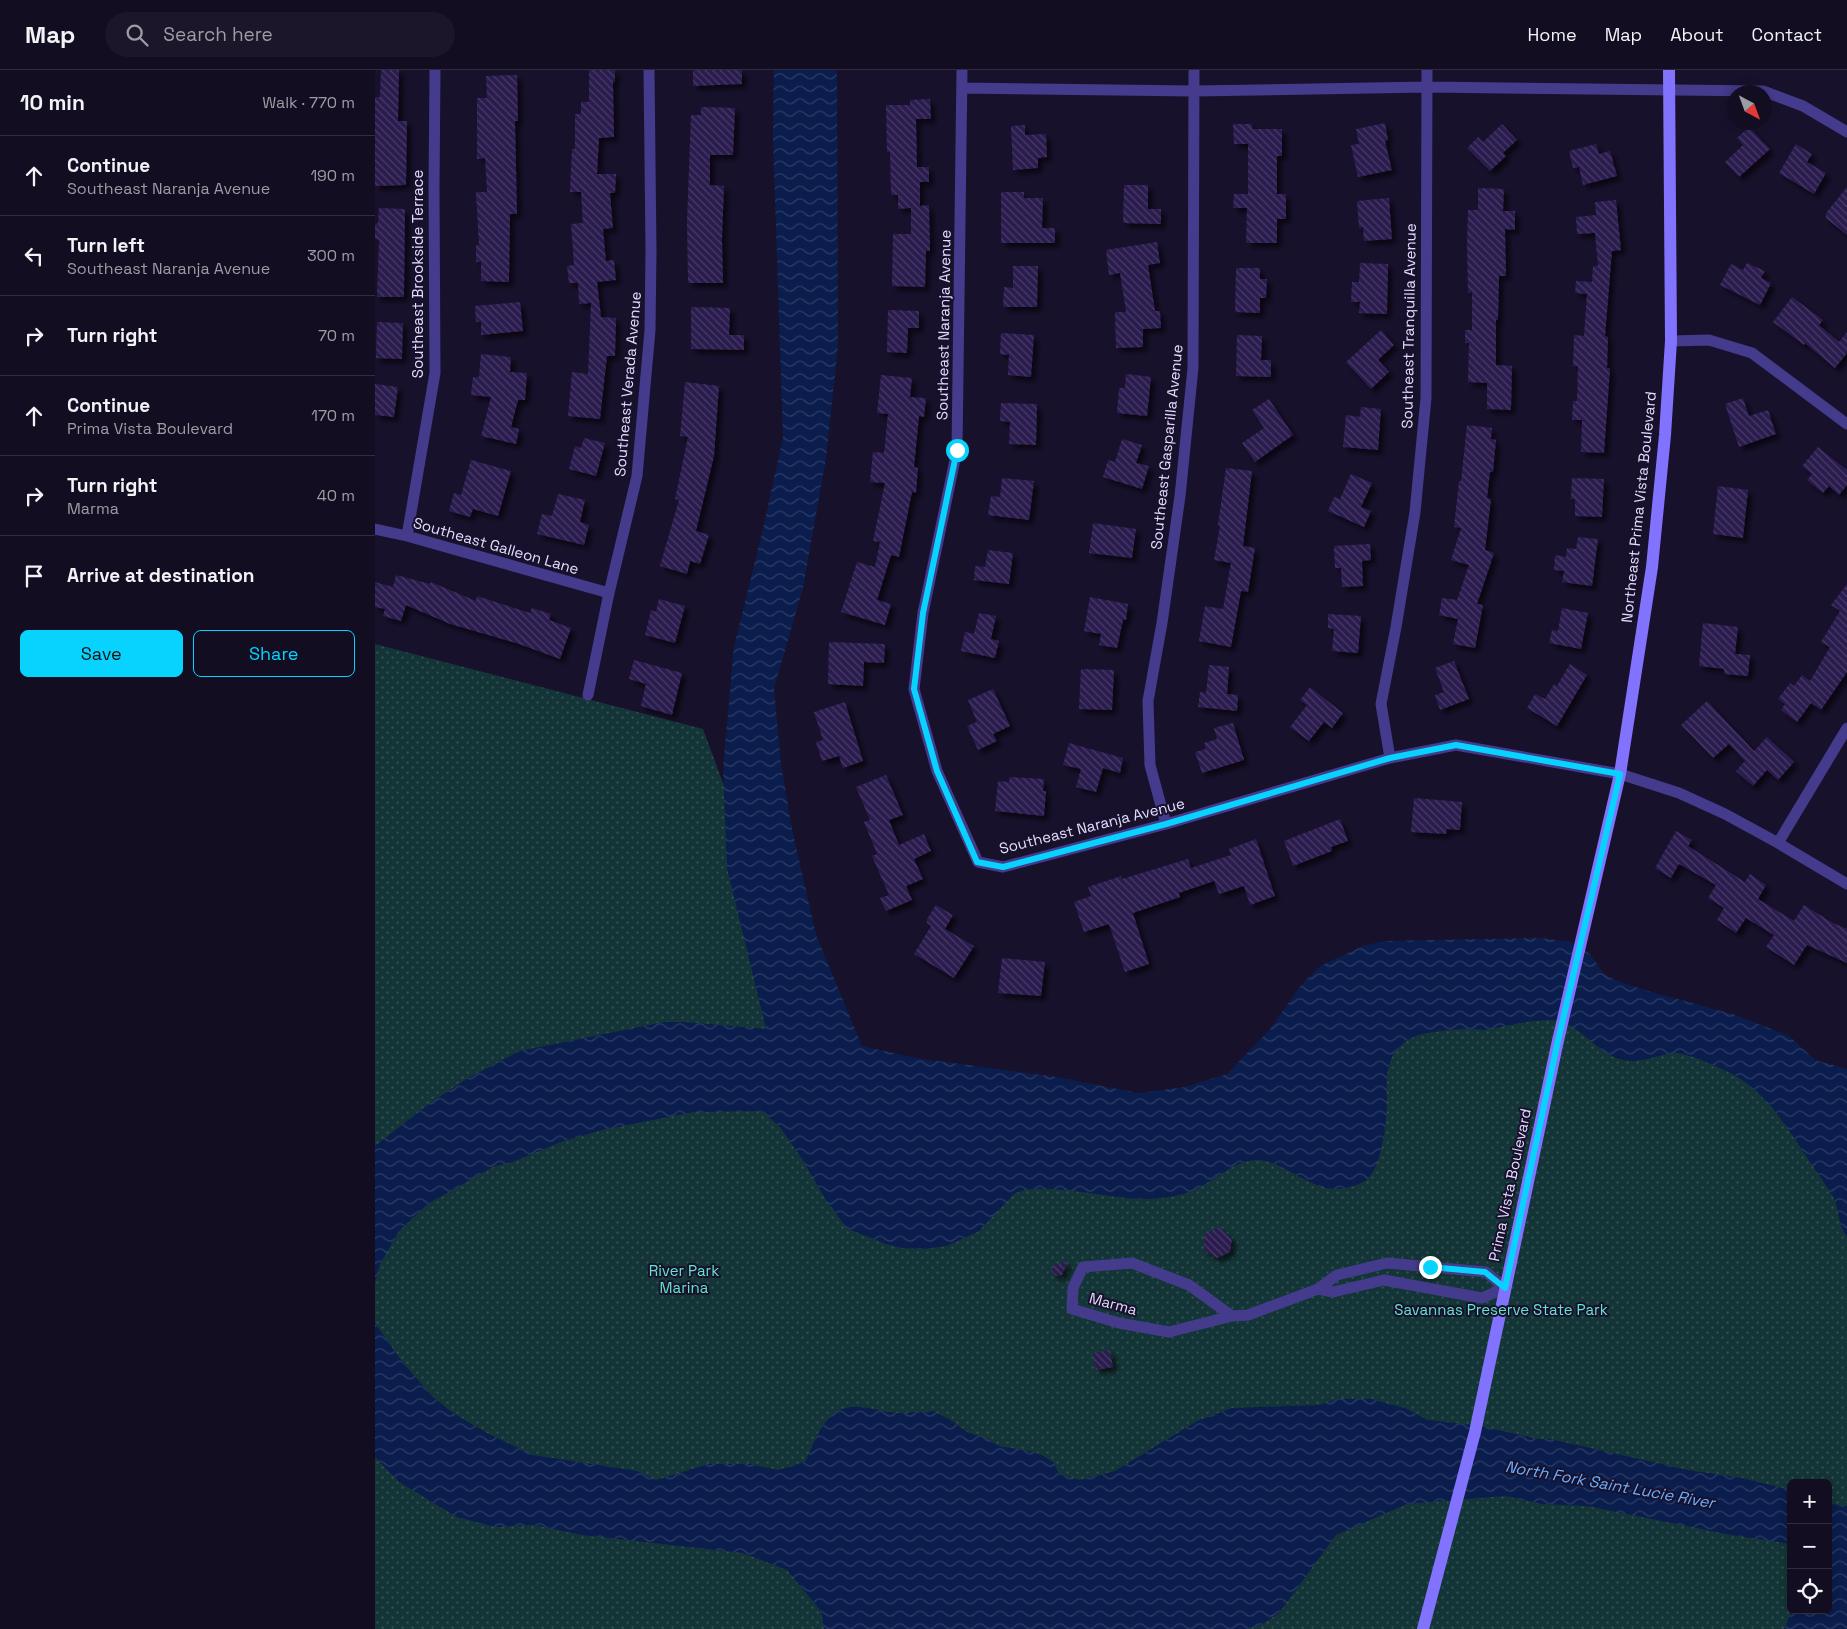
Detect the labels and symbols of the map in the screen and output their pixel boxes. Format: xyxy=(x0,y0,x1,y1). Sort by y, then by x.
north arrow xyxy=(1727,85,1772,130)
street label: Southeast Brookside Terrace xyxy=(408,170,427,378)
street label: Southeast Tranquilla Avenue xyxy=(1397,223,1420,429)
street label: Southeast Naranja Avenue xyxy=(932,230,955,420)
street label: Southeast Verada Avenue xyxy=(610,290,645,477)
street label: Southeast Gasparilla Avenue xyxy=(1146,343,1187,551)
street label: Northeast Prima Vista Boulevard xyxy=(1617,390,1660,624)
route start xyxy=(946,439,969,462)
street label: Southeast Galleon Lane xyxy=(411,513,581,578)
street label: Southeast Naranja Avenue xyxy=(997,793,1187,858)
street label: Prima Vista Boulevard xyxy=(1484,1107,1535,1263)
route end xyxy=(1419,1256,1442,1279)
park label: River Park Marina xyxy=(649,1261,719,1297)
street label: Marma xyxy=(1087,1288,1140,1319)
park label: Savannas Preserve State Park xyxy=(1394,1300,1608,1319)
water label: North Fork Saint Lucie River xyxy=(1504,1456,1718,1514)

